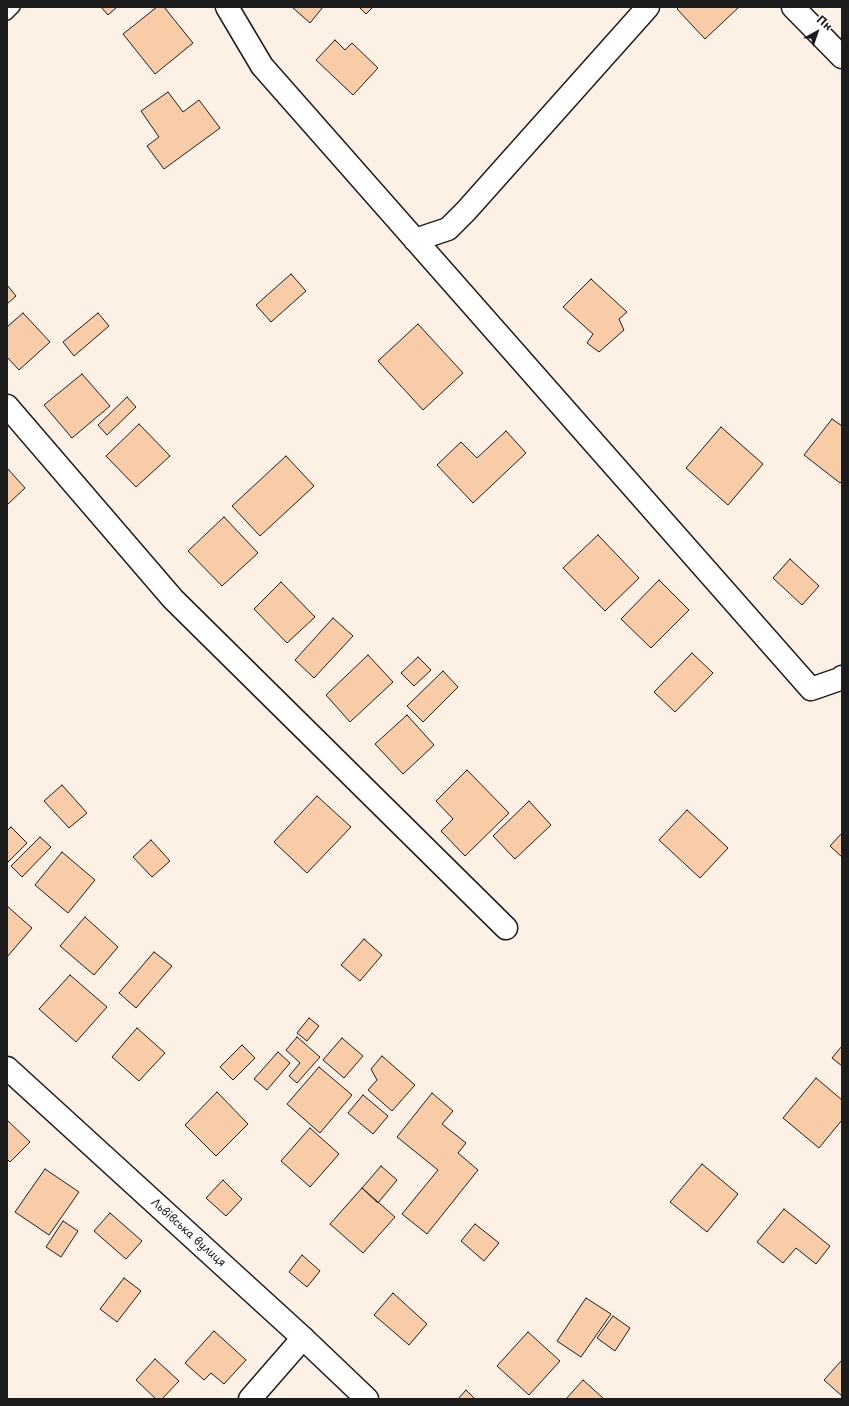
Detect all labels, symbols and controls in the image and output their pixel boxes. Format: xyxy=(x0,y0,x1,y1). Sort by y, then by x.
text: Пн xyxy=(813,11,837,34)
north arrow xyxy=(797,12,837,52)
street label: Львівська вулиця xyxy=(148,1196,228,1270)

